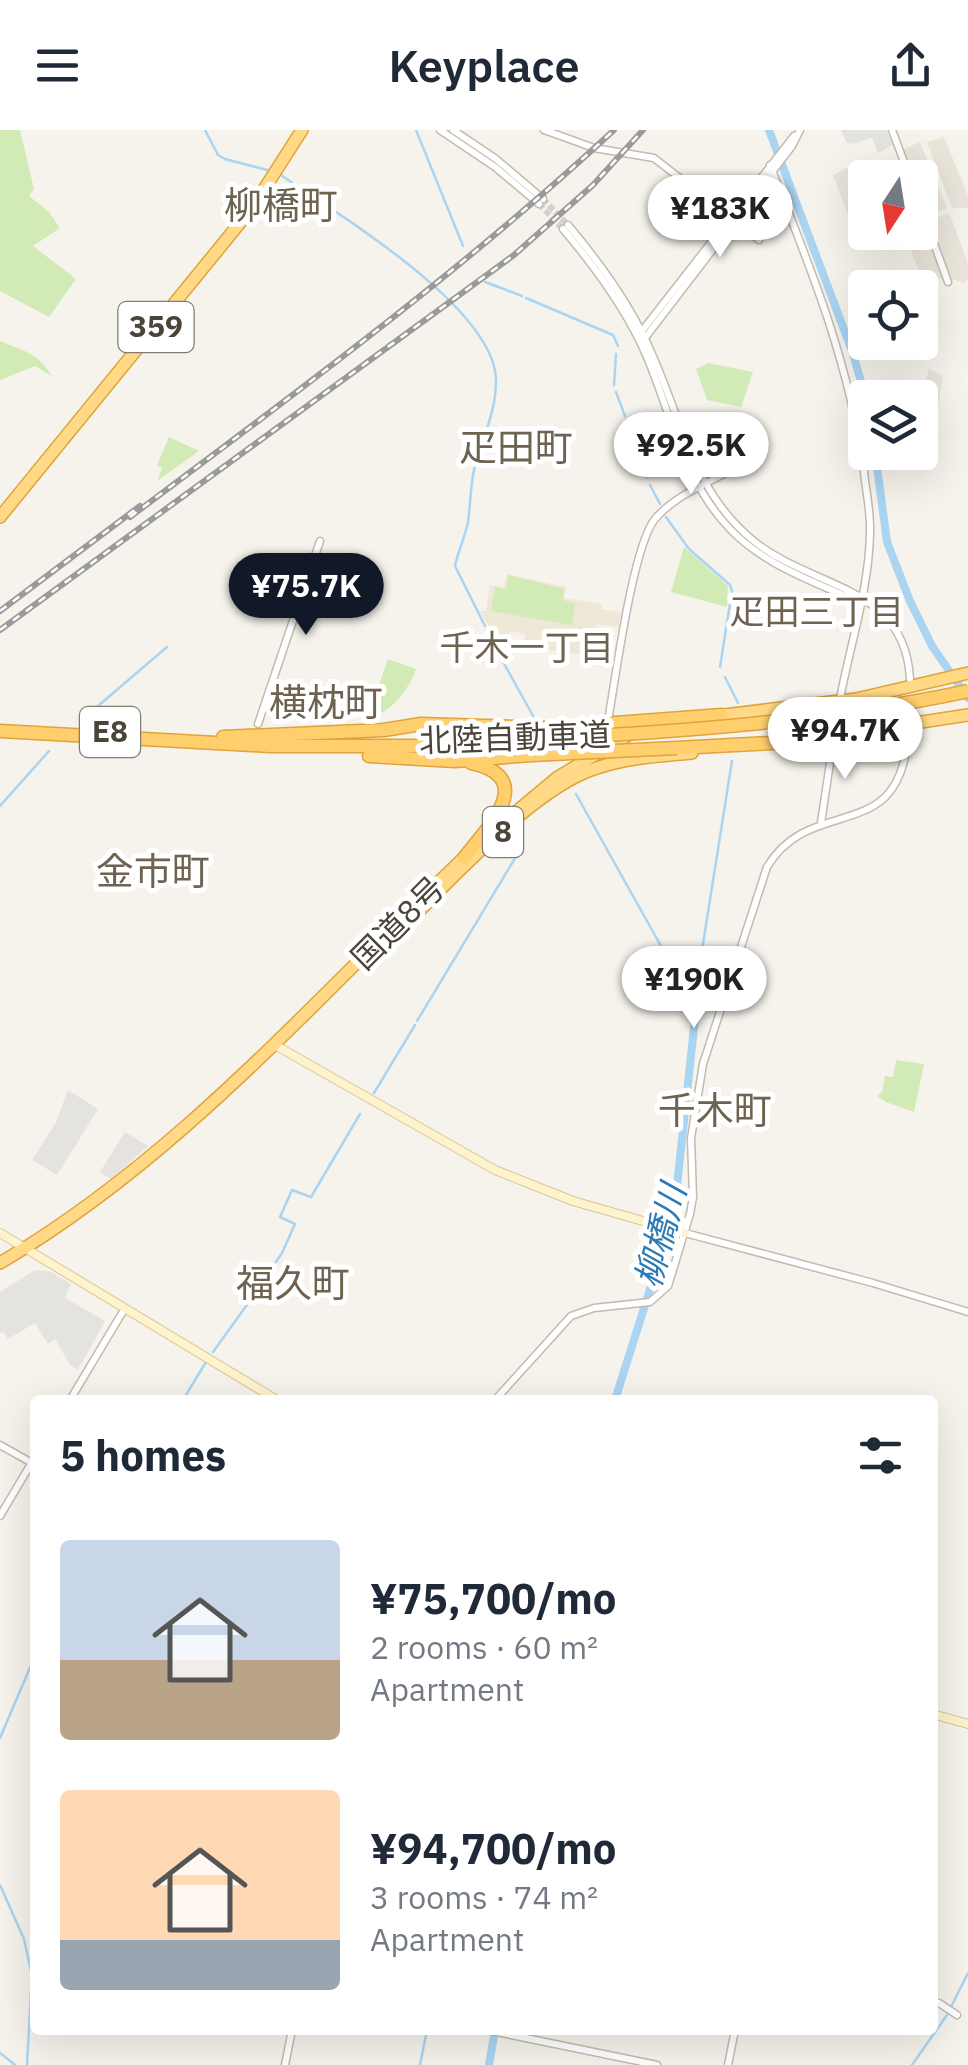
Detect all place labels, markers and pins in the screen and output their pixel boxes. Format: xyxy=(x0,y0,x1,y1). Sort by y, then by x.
pin: ¥183K xyxy=(650,175,790,260)
pin: ¥92.5K xyxy=(610,412,772,497)
pin: ¥75.7K xyxy=(225,553,387,638)
pin: ¥94.7K xyxy=(764,697,926,782)
pin: ¥190K xyxy=(624,946,764,1031)

